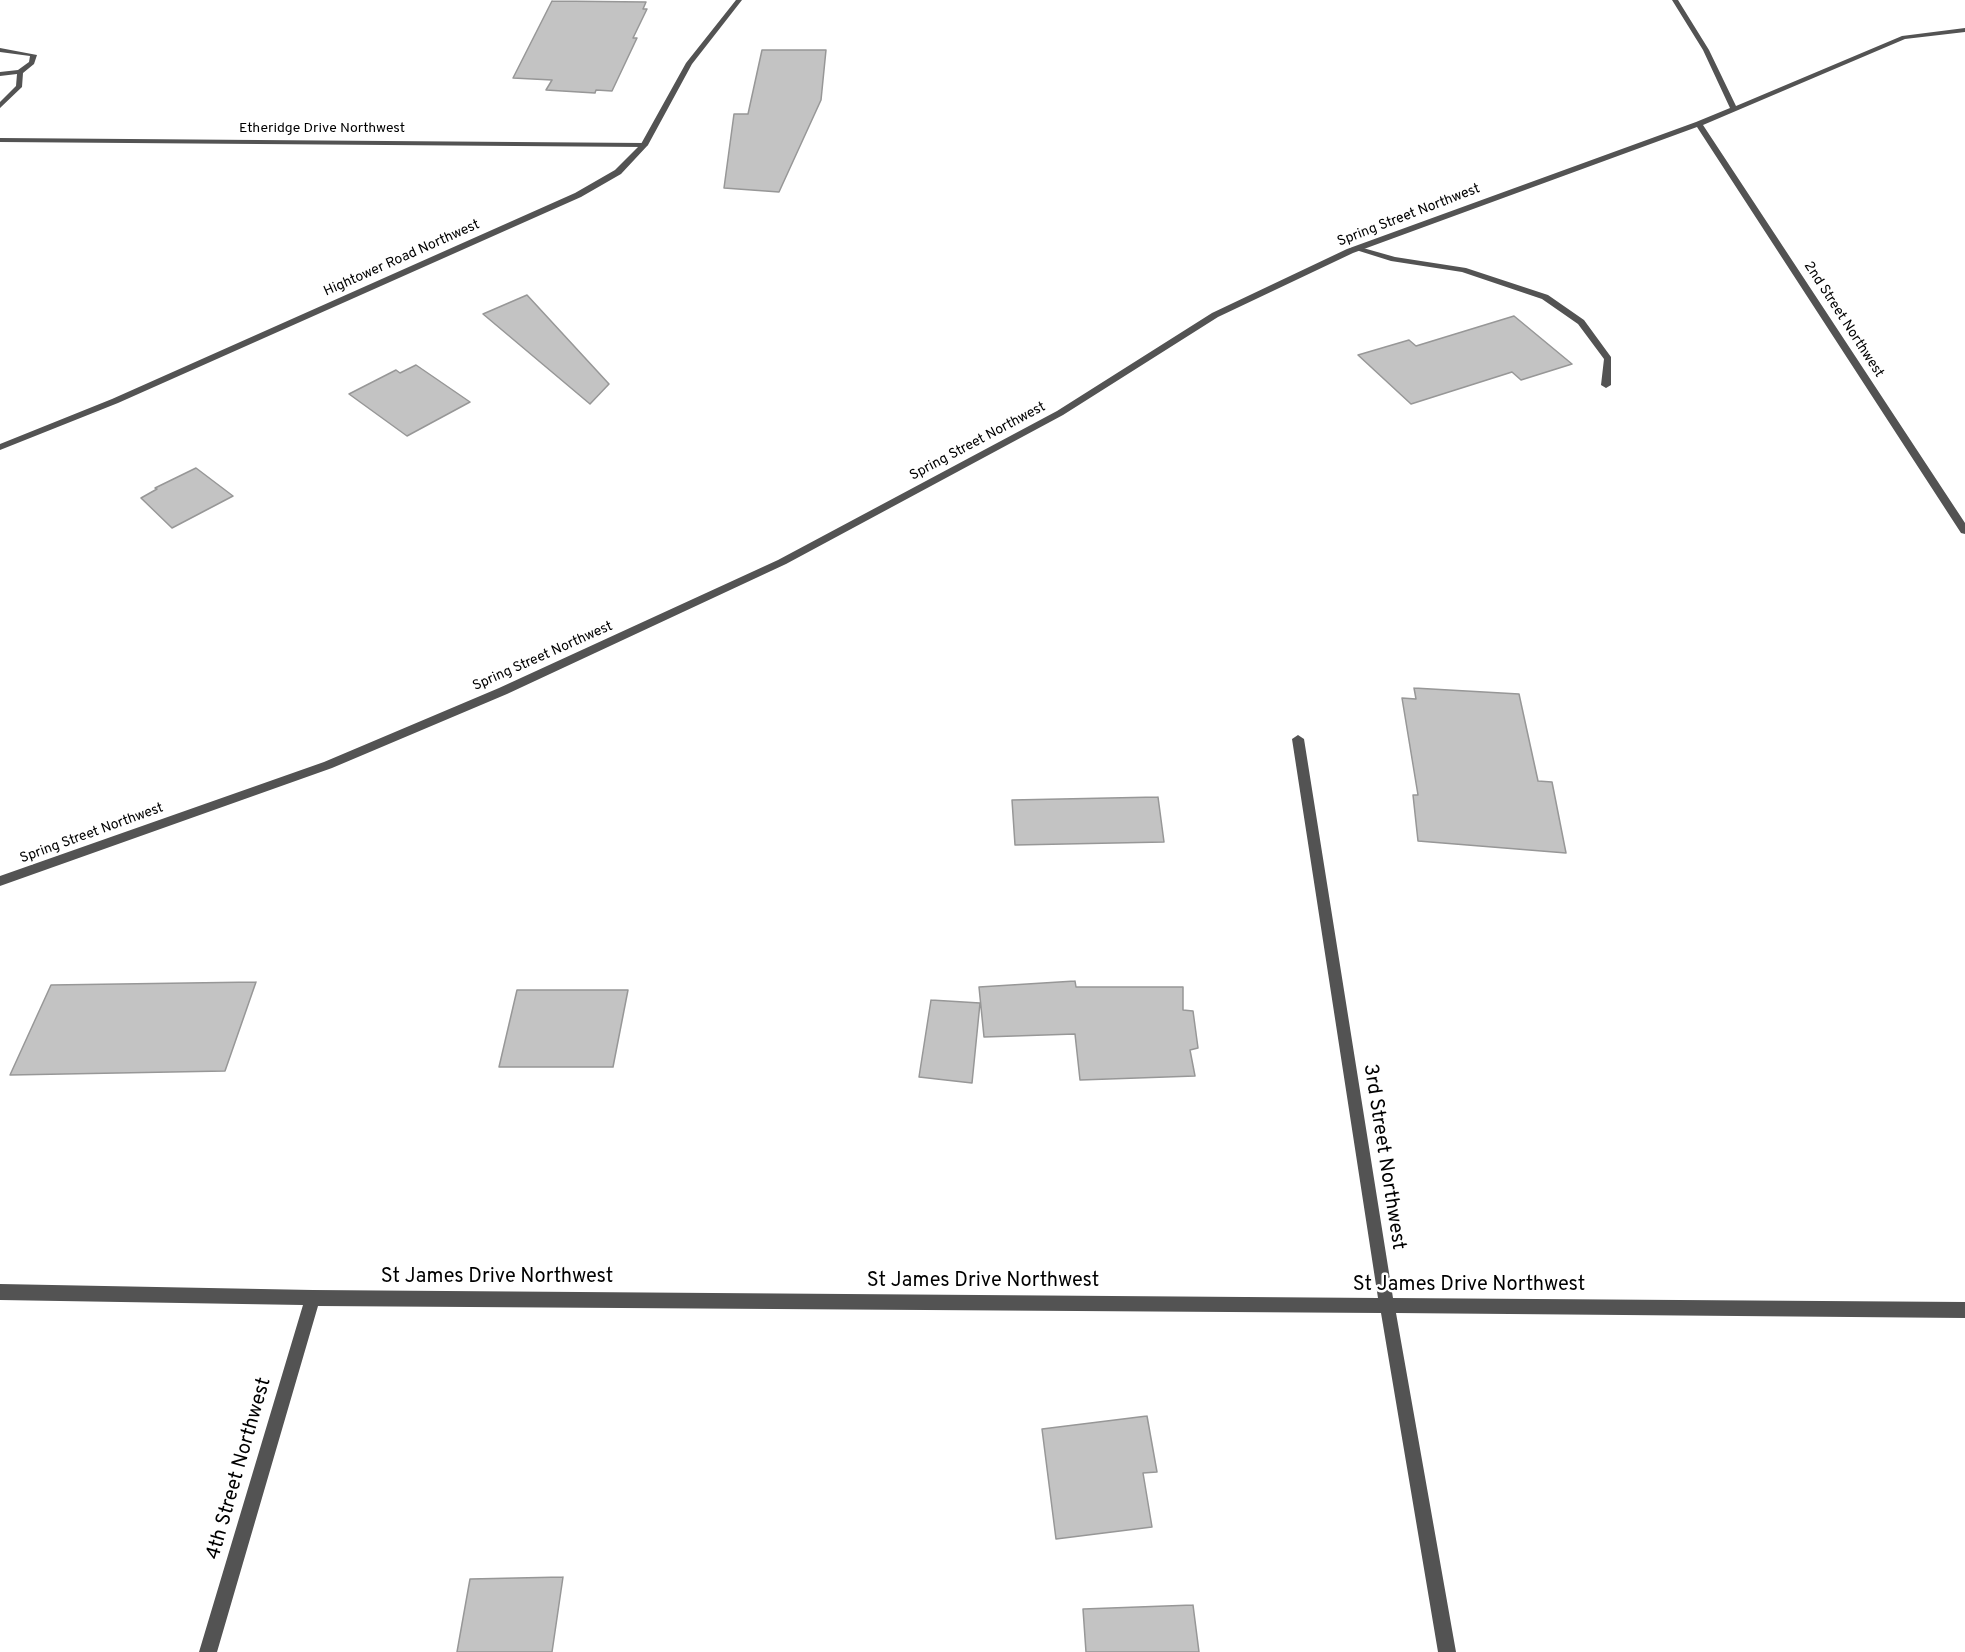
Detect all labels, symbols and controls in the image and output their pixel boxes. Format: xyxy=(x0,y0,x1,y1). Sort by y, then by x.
street label: Etheridge Drive Northwest xyxy=(239,121,405,137)
street label: Spring Street Northwest xyxy=(1335,181,1483,251)
street label: Hightower Road Northwest xyxy=(321,217,483,301)
street label: 2nd Street Northwest xyxy=(1799,259,1887,381)
street label: Spring Street Northwest xyxy=(907,399,1049,485)
street label: Spring Street Northwest xyxy=(470,619,616,695)
street label: Spring Street Northwest xyxy=(18,800,166,868)
street label: 3rd Street Northwest xyxy=(1356,1062,1410,1252)
street label: St James Drive Northwest xyxy=(381,1266,613,1290)
street label: St James Drive Northwest xyxy=(867,1270,1099,1294)
street label: St James Drive Northwest xyxy=(1353,1274,1585,1298)
street label: 4th Street Northwest xyxy=(203,1375,277,1563)

